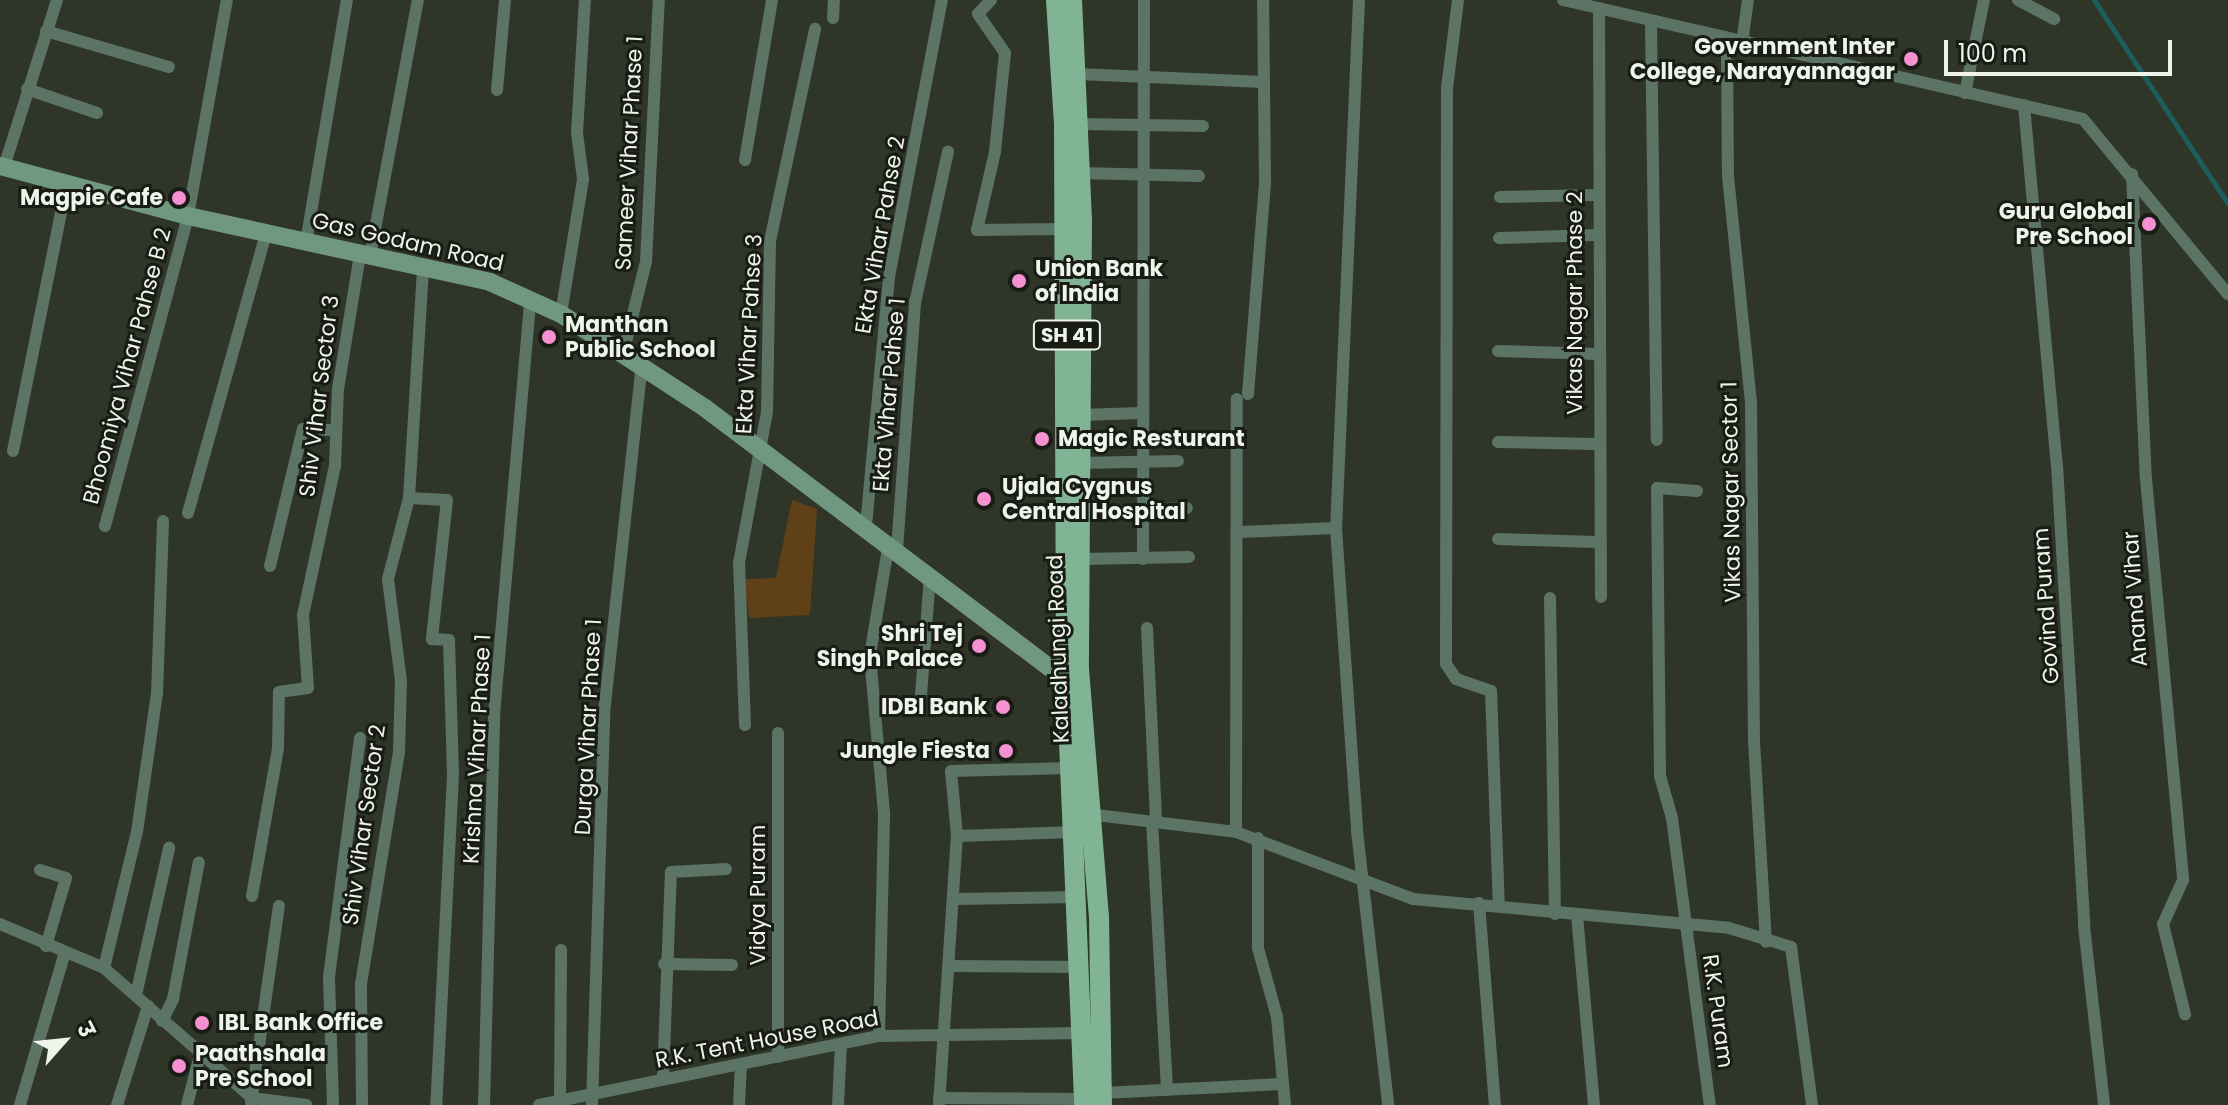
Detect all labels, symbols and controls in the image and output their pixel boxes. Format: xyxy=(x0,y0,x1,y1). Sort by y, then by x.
scale bar xyxy=(1948,24,2176,74)
place label: Government Inter College, Narayannagar xyxy=(1630,33,1895,84)
street label: Sameer Vihar Phase 1 xyxy=(610,35,648,271)
text: 100 m xyxy=(1958,37,2027,70)
marker: Government Inter College, Narayannagar xyxy=(1902,50,1920,68)
street label: Ekta Vihar Pahse 2 xyxy=(850,134,910,336)
place label: Magpie Cafe xyxy=(20,185,163,211)
marker: Magpie Cafe xyxy=(170,189,188,207)
street label: Vikas Nagar Phase 2 xyxy=(1562,191,1588,415)
place label: Guru Global Pre School xyxy=(1999,198,2133,250)
street label: Gas Godam Road xyxy=(310,207,506,277)
marker: Guru Global Pre School xyxy=(2140,215,2158,233)
street label: Bhoomiya Vihar Pahse B 2 xyxy=(77,225,177,507)
street label: Ekta Vihar Pahse 3 xyxy=(731,233,767,435)
place label: Union Bank of India xyxy=(1035,255,1163,306)
marker: Union Bank of India xyxy=(1010,272,1028,290)
street label: Shiv Vihar Sector 3 xyxy=(294,294,344,498)
street label: Ekta Vihar Pahse 1 xyxy=(867,297,911,493)
place label: Manthan Public School xyxy=(565,311,716,362)
road number: SH 41 xyxy=(1031,319,1103,351)
marker: Manthan Public School xyxy=(540,328,558,346)
street label: Vikas Nagar Sector 1 xyxy=(1716,381,1746,603)
place label: Magic Resturant xyxy=(1058,426,1245,452)
marker: Magic Resturant xyxy=(1033,430,1051,448)
place label: Ujala Cygnus Central Hospital xyxy=(1002,473,1186,524)
marker: Ujala Cygnus Central Hospital xyxy=(973,488,995,510)
street label: Govind Puram xyxy=(2027,527,2065,685)
street label: Anand Vihar xyxy=(2117,530,2153,668)
street label: Kaladhungi Road xyxy=(1042,554,1074,744)
street label: Durga Vihar Phase 1 xyxy=(569,618,607,836)
place label: Shri Tej Singh Palace xyxy=(817,620,963,672)
street label: Krishna Vihar Phase 1 xyxy=(458,633,496,865)
marker: Shri Tej Singh Palace xyxy=(970,637,988,655)
place label: IDBI Bank xyxy=(881,694,987,720)
marker: IDBI Bank xyxy=(994,698,1012,716)
street label: Shiv Vihar Sector 2 xyxy=(337,723,391,927)
place label: Jungle Fiesta xyxy=(840,738,990,764)
marker: Jungle Fiesta xyxy=(997,742,1015,760)
street label: Vidya Puram xyxy=(745,825,771,965)
street label: R.K. Puram xyxy=(1697,953,1739,1069)
north arrow xyxy=(24,1001,104,1081)
street label: R.K. Tent House Road xyxy=(653,1004,881,1074)
place label: IBL Bank Office xyxy=(218,1010,383,1036)
marker: IBL Bank Office xyxy=(193,1014,211,1032)
text: उ xyxy=(69,1017,102,1042)
place label: Paathshala Pre School xyxy=(195,1040,326,1092)
marker: Paathshala Pre School xyxy=(170,1057,188,1075)

